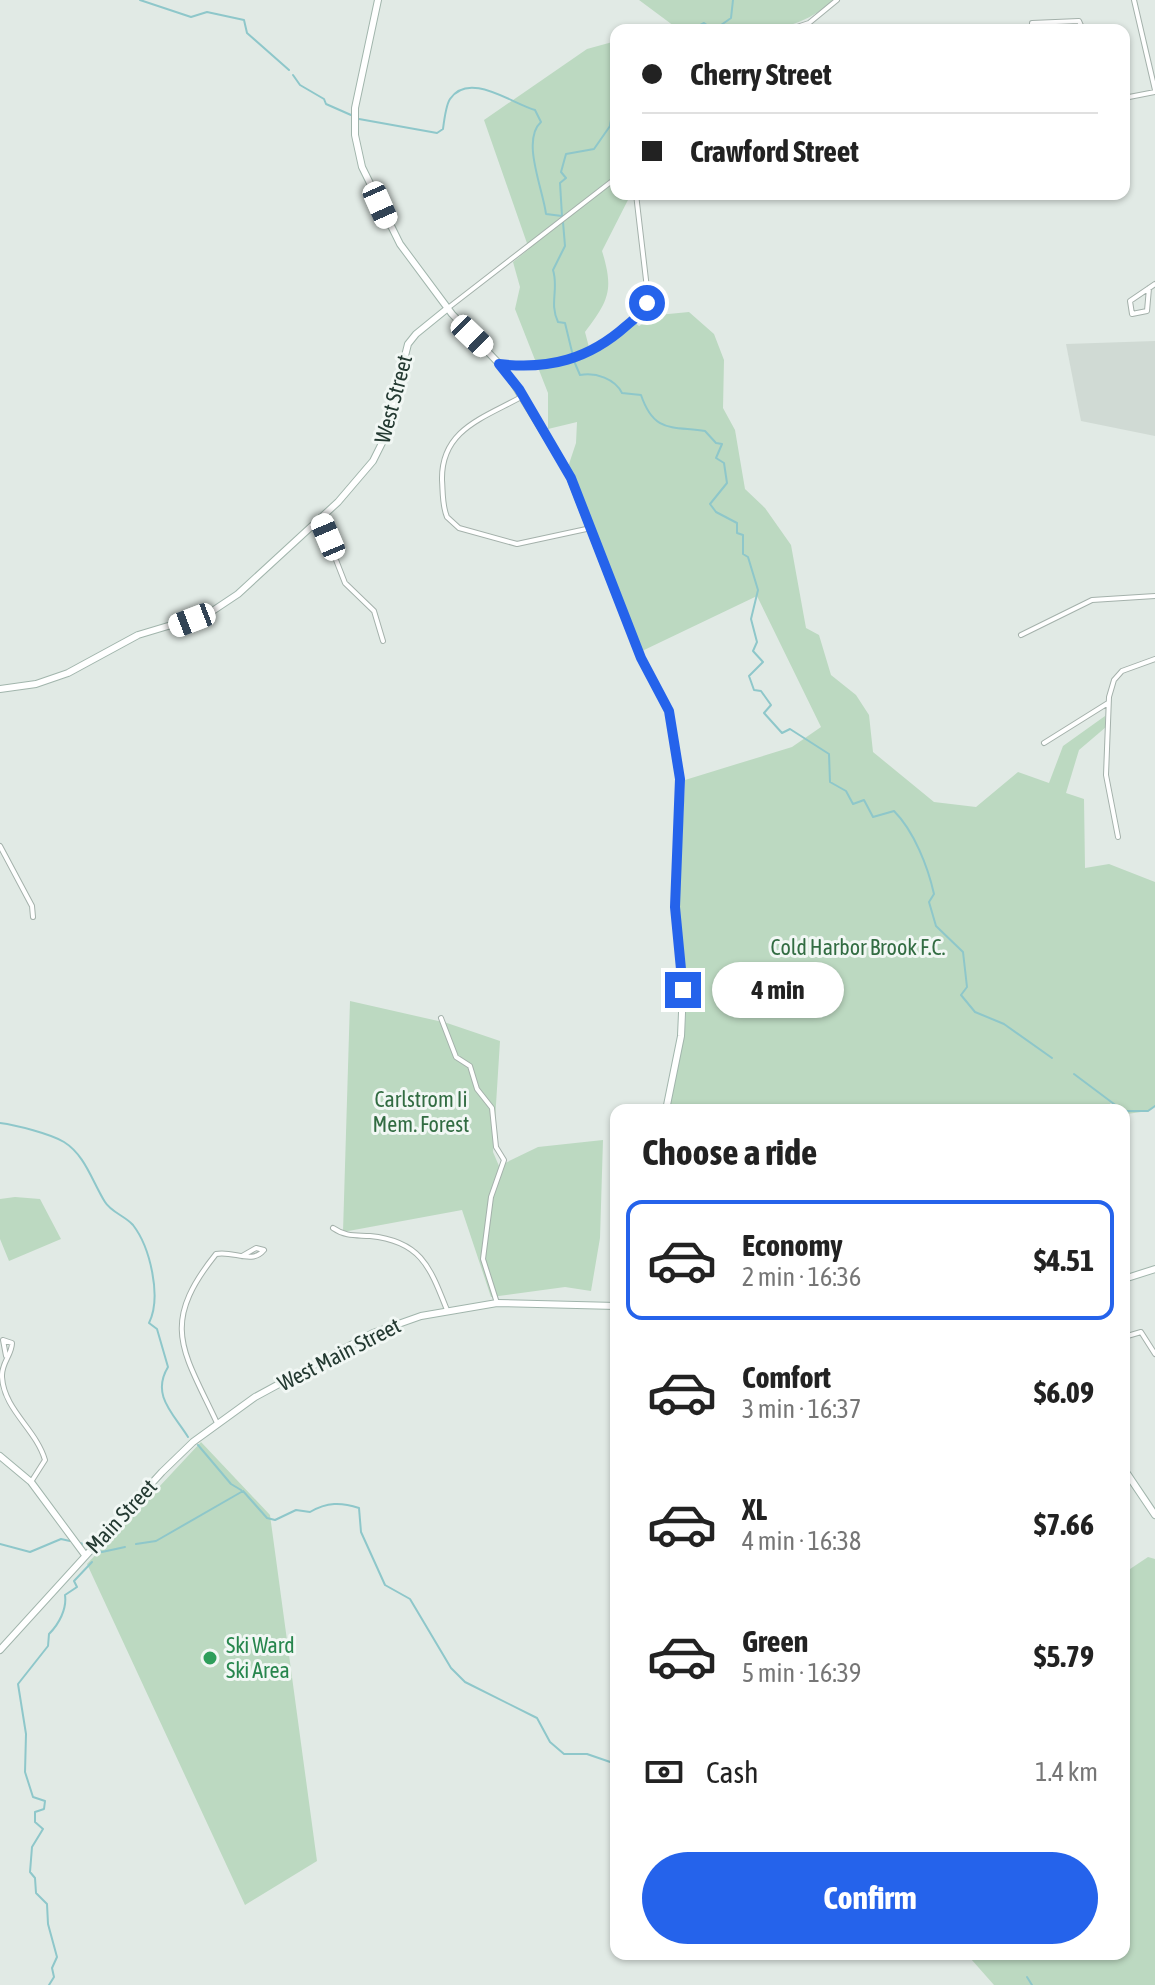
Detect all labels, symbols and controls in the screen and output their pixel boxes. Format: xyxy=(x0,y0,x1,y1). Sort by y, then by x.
text: Cherry Street xyxy=(690,57,832,91)
text: Crawford Street xyxy=(690,134,859,168)
car xyxy=(359,178,401,232)
route start xyxy=(629,285,665,321)
car xyxy=(446,311,498,361)
street label: West Street xyxy=(369,352,417,446)
car xyxy=(308,510,348,564)
car xyxy=(165,600,219,640)
park label: Cold Harbor Brook F.C. xyxy=(771,934,946,960)
callout: 4 min xyxy=(711,962,843,1018)
route end xyxy=(665,972,701,1008)
text: 4 min xyxy=(751,975,805,1005)
park label: Carlstrom Ii Mem. Forest xyxy=(373,1086,469,1137)
text: Choose a ride xyxy=(642,1131,817,1173)
icon: car xyxy=(646,1224,718,1296)
text: Economy xyxy=(742,1228,843,1262)
text: $4.51 xyxy=(1034,1243,1094,1277)
text: 2 min · 16:36 xyxy=(742,1262,861,1292)
street label: West Main Street xyxy=(273,1312,405,1396)
icon: car xyxy=(646,1356,718,1428)
text: Comfort xyxy=(742,1360,831,1394)
text: $6.09 xyxy=(1034,1375,1094,1409)
text: 3 min · 16:37 xyxy=(742,1394,861,1424)
street label: Main Street xyxy=(80,1473,162,1559)
icon: car xyxy=(646,1488,718,1560)
text: XL xyxy=(742,1492,767,1526)
text: $7.66 xyxy=(1034,1507,1094,1541)
text: 4 min · 16:38 xyxy=(742,1526,861,1556)
icon: car xyxy=(646,1620,718,1692)
text: Green xyxy=(742,1624,808,1658)
place label: Ski Ward Ski Area xyxy=(226,1632,295,1683)
text: $5.79 xyxy=(1034,1639,1094,1673)
marker: Ski Ward Ski Area xyxy=(201,1649,219,1667)
text: 5 min · 16:39 xyxy=(742,1658,861,1688)
icon: cash xyxy=(642,1750,686,1794)
text: Cash xyxy=(706,1755,759,1789)
text: 1.4 km xyxy=(1035,1757,1098,1787)
button: Confirm xyxy=(642,1852,1098,1944)

